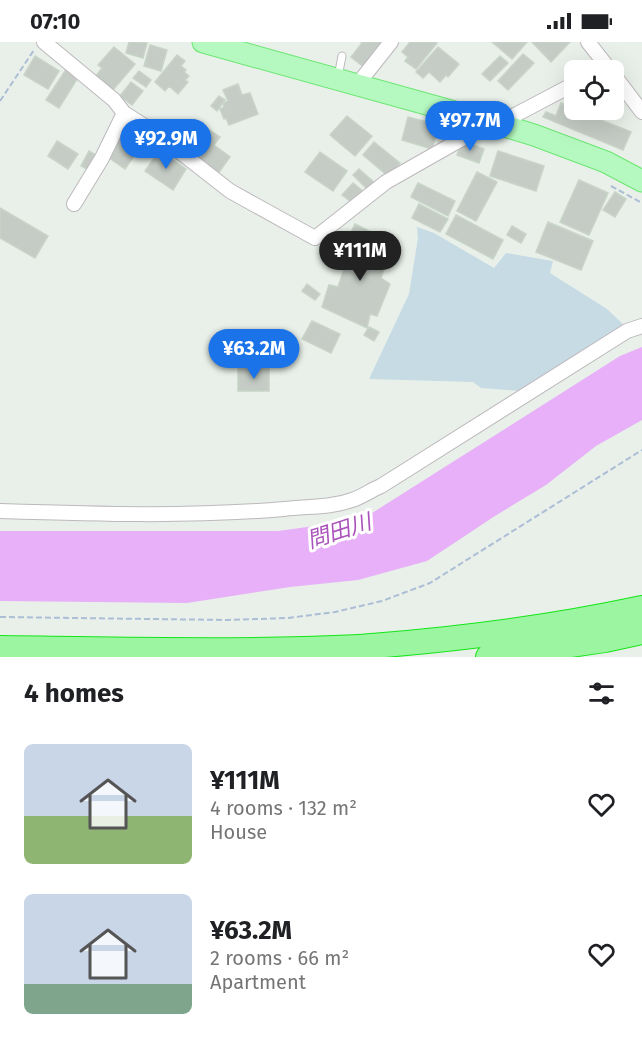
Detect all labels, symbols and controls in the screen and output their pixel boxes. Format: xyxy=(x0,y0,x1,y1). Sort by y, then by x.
text: 07:10 xyxy=(30,8,80,35)
map controls xyxy=(564,60,624,120)
button: locate xyxy=(564,60,624,120)
pin: ¥97.7M xyxy=(421,101,519,152)
text: ¥97.7M xyxy=(439,108,501,132)
pin: ¥92.9M xyxy=(117,119,215,170)
text: ¥92.9M xyxy=(134,126,198,150)
pin: ¥111M xyxy=(318,231,402,282)
text: ¥111M xyxy=(333,238,387,262)
pin: ¥63.2M xyxy=(205,329,303,380)
text: ¥63.2M xyxy=(222,336,286,360)
water label: 問田川 xyxy=(303,507,376,554)
icon: filters xyxy=(585,677,618,710)
text: 4 homes xyxy=(24,678,124,709)
text: ¥111M xyxy=(210,765,280,796)
icon: home xyxy=(72,768,144,840)
icon: heart xyxy=(585,788,618,821)
text: 4 rooms · 132 m² xyxy=(210,796,357,820)
text: House xyxy=(210,820,267,844)
text: ¥63.2M xyxy=(210,915,292,946)
icon: home xyxy=(72,918,144,990)
icon: heart xyxy=(585,938,618,971)
text: 2 rooms · 66 m² xyxy=(210,946,349,970)
text: Apartment xyxy=(210,970,306,994)

